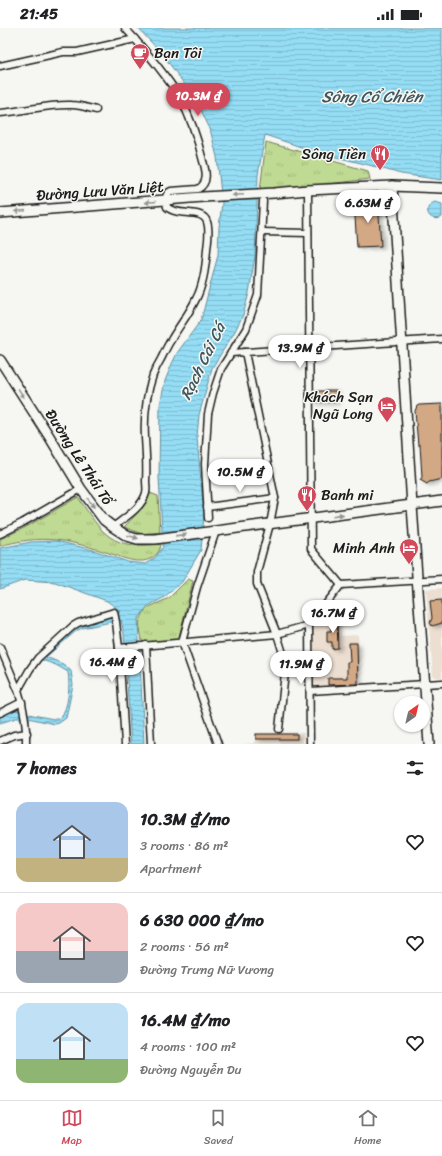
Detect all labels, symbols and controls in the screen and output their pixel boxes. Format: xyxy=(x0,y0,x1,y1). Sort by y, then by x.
text: 21:45 xyxy=(20,1,58,27)
place label: Bạn Tôi xyxy=(154,40,203,66)
cafe icon: Bạn Tôi xyxy=(129,42,151,70)
water label: Sông Cổ Chiên xyxy=(322,82,425,111)
pin: 10.3M ₫ xyxy=(161,83,235,117)
text: 10.3M ₫ xyxy=(175,84,221,107)
place label: Sông Tiền xyxy=(301,141,366,167)
restaurant icon: Sông Tiền xyxy=(369,143,391,171)
street label: Đường Lưu Văn Liệt xyxy=(35,174,165,208)
pin: 6.63M ₫ xyxy=(331,190,405,224)
text: 6.63M ₫ xyxy=(345,191,391,214)
one-way arrow xyxy=(231,192,244,198)
one-way arrow xyxy=(144,198,156,205)
one-way arrow xyxy=(14,208,26,215)
water label: Rạch Cái Cá xyxy=(171,315,235,405)
pin: 13.9M ₫ xyxy=(263,335,337,369)
text: 13.9M ₫ xyxy=(277,336,323,359)
place label: Khách Sạn Ngũ Long xyxy=(304,384,373,427)
one-way arrow xyxy=(17,387,24,399)
hotel icon: Khách Sạn Ngũ Long xyxy=(376,395,398,423)
street label: Đường Lê Thái Tổ xyxy=(38,404,121,512)
pin: 10.5M ₫ xyxy=(203,459,277,493)
text: 10.5M ₫ xyxy=(217,460,263,483)
place label: Banh mi xyxy=(321,482,374,508)
restaurant icon: Banh mi xyxy=(296,484,318,512)
one-way arrow xyxy=(87,497,95,508)
one-way arrow xyxy=(332,512,344,518)
one-way arrow xyxy=(175,532,187,538)
one-way arrow xyxy=(127,534,139,540)
place label: Minh Anh xyxy=(333,535,395,561)
hotel icon: Minh Anh xyxy=(398,537,420,565)
pin: 16.7M ₫ xyxy=(296,600,370,634)
text: 16.7M ₫ xyxy=(310,601,356,624)
pin: 16.4M ₫ xyxy=(75,649,149,683)
text: 16.4M ₫ xyxy=(89,650,135,673)
pin: 11.9M ₫ xyxy=(264,651,338,685)
text: 11.9M ₫ xyxy=(279,652,323,675)
north arrow xyxy=(394,696,430,732)
map controls xyxy=(394,696,430,732)
text: 7 homes xyxy=(16,753,76,783)
icon: filters xyxy=(404,757,426,779)
text: 10.3M ₫/mo xyxy=(140,804,230,834)
icon: home xyxy=(48,818,96,866)
icon: heart xyxy=(404,831,426,853)
text: 3 rooms · 86 m² xyxy=(140,834,228,857)
text: Apartment xyxy=(140,857,201,880)
text: 6 630 000 ₫/mo xyxy=(140,905,264,935)
icon: home xyxy=(48,919,96,967)
icon: heart xyxy=(404,932,426,954)
text: 2 rooms · 56 m² xyxy=(140,935,229,958)
text: Đường Trưng Nữ Vương xyxy=(140,958,274,981)
text: 16.4M ₫/mo xyxy=(140,1005,230,1035)
icon: home xyxy=(48,1019,96,1067)
icon: heart xyxy=(404,1032,426,1054)
text: 4 rooms · 100 m² xyxy=(140,1035,236,1058)
text: Đường Nguyễn Du xyxy=(140,1058,242,1081)
tab: Map xyxy=(61,1107,83,1150)
tab: Saved xyxy=(204,1107,233,1150)
tab: Home xyxy=(354,1107,381,1150)

